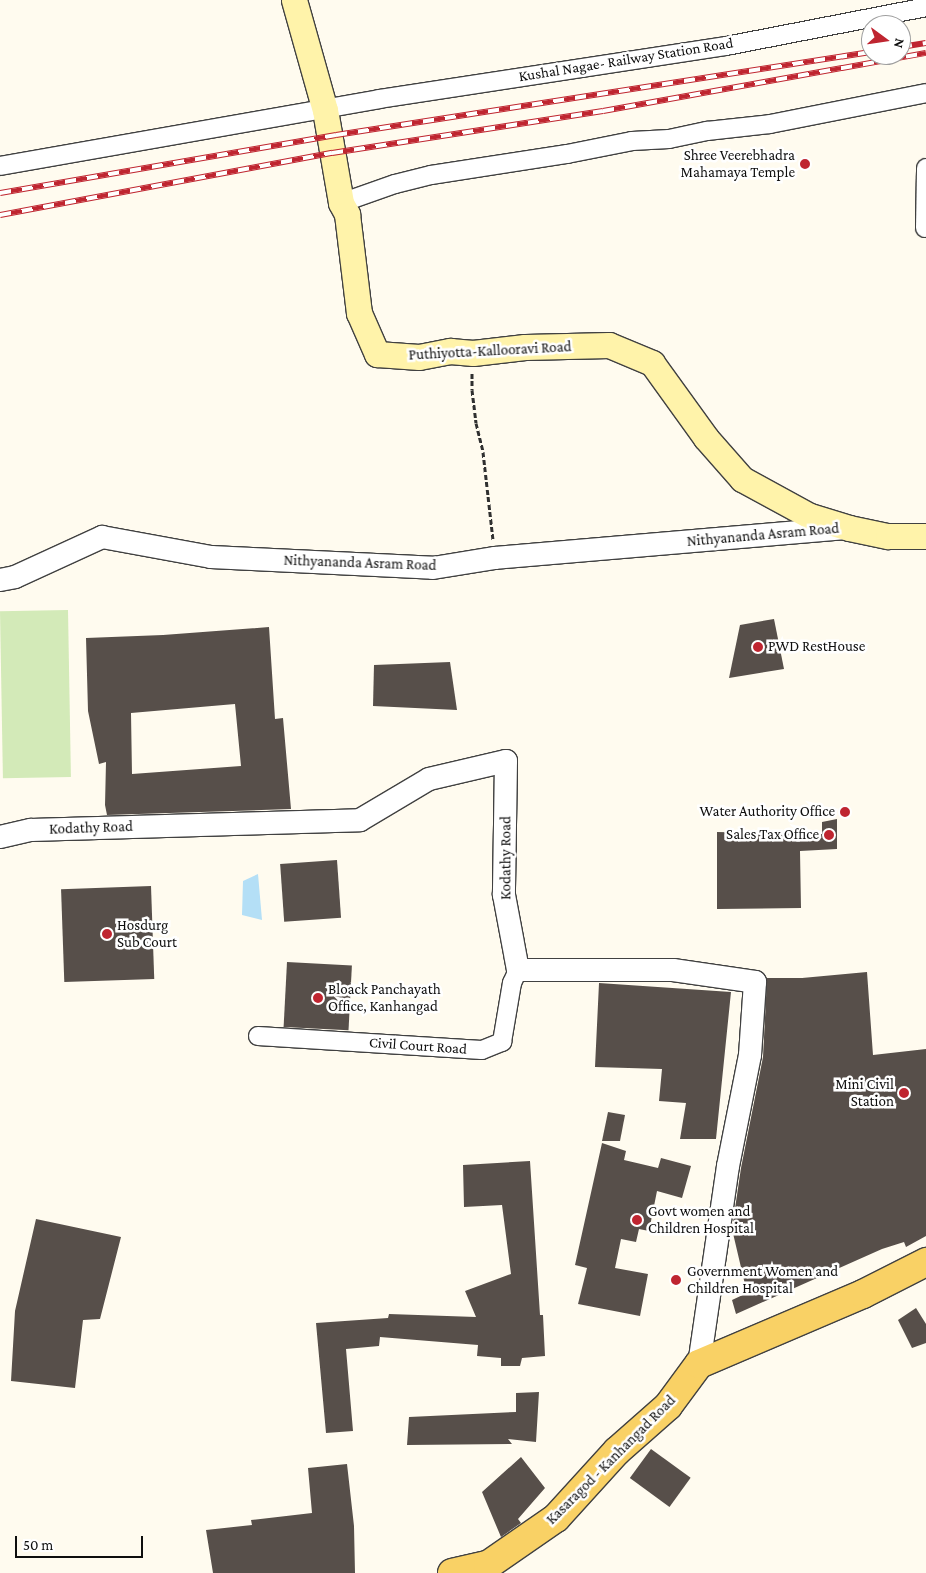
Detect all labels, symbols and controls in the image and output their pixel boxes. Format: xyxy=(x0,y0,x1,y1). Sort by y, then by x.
north arrow xyxy=(861,15,911,65)
street label: Kushal Nagae- Railway Station Road xyxy=(518,34,734,86)
text: N xyxy=(891,37,909,50)
place label: Shree Veerebhadra Mahamaya Temple xyxy=(680,146,795,181)
marker: Shree Veerebhadra Mahamaya Temple xyxy=(799,158,811,170)
street label: Puthiyotta-Kallooravi Road xyxy=(408,338,572,364)
street label: Nithyananda Asram Road xyxy=(686,519,840,551)
street label: Nithyananda Asram Road xyxy=(283,551,437,575)
place label: PWD RestHouse xyxy=(768,638,865,656)
marker: PWD RestHouse xyxy=(752,641,764,653)
place label: Water Authority Office xyxy=(699,803,835,821)
marker: Water Authority Office xyxy=(839,806,851,818)
street label: Kodathy Road xyxy=(497,816,515,900)
street label: Kodathy Road xyxy=(49,818,133,838)
place label: Sales Tax Office xyxy=(726,826,819,844)
marker: Sales Tax Office xyxy=(823,829,835,841)
place label: Hosdurg Sub Court xyxy=(117,916,177,951)
marker: Hosdurg Sub Court xyxy=(101,928,113,940)
place label: Bloack Panchayath Office, Kanhangad xyxy=(328,980,441,1015)
marker: Bloack Panchayath Office, Kanhangad xyxy=(312,992,324,1004)
street label: Civil Court Road xyxy=(368,1034,468,1058)
place label: Mini Civil Station xyxy=(835,1075,894,1110)
marker: Mini Civil Station xyxy=(898,1087,910,1099)
place label: Govt women and Children Hospital xyxy=(648,1202,754,1237)
marker: Govt women and Children Hospital xyxy=(630,1213,644,1227)
place label: Government Women and Children Hospital xyxy=(687,1262,838,1297)
marker: Government Women and Children Hospital xyxy=(669,1273,683,1287)
street label: Kasaragod - Kanhangad Road xyxy=(543,1392,679,1528)
scale bar xyxy=(18,1526,145,1558)
text: 50 m xyxy=(23,1537,53,1553)

